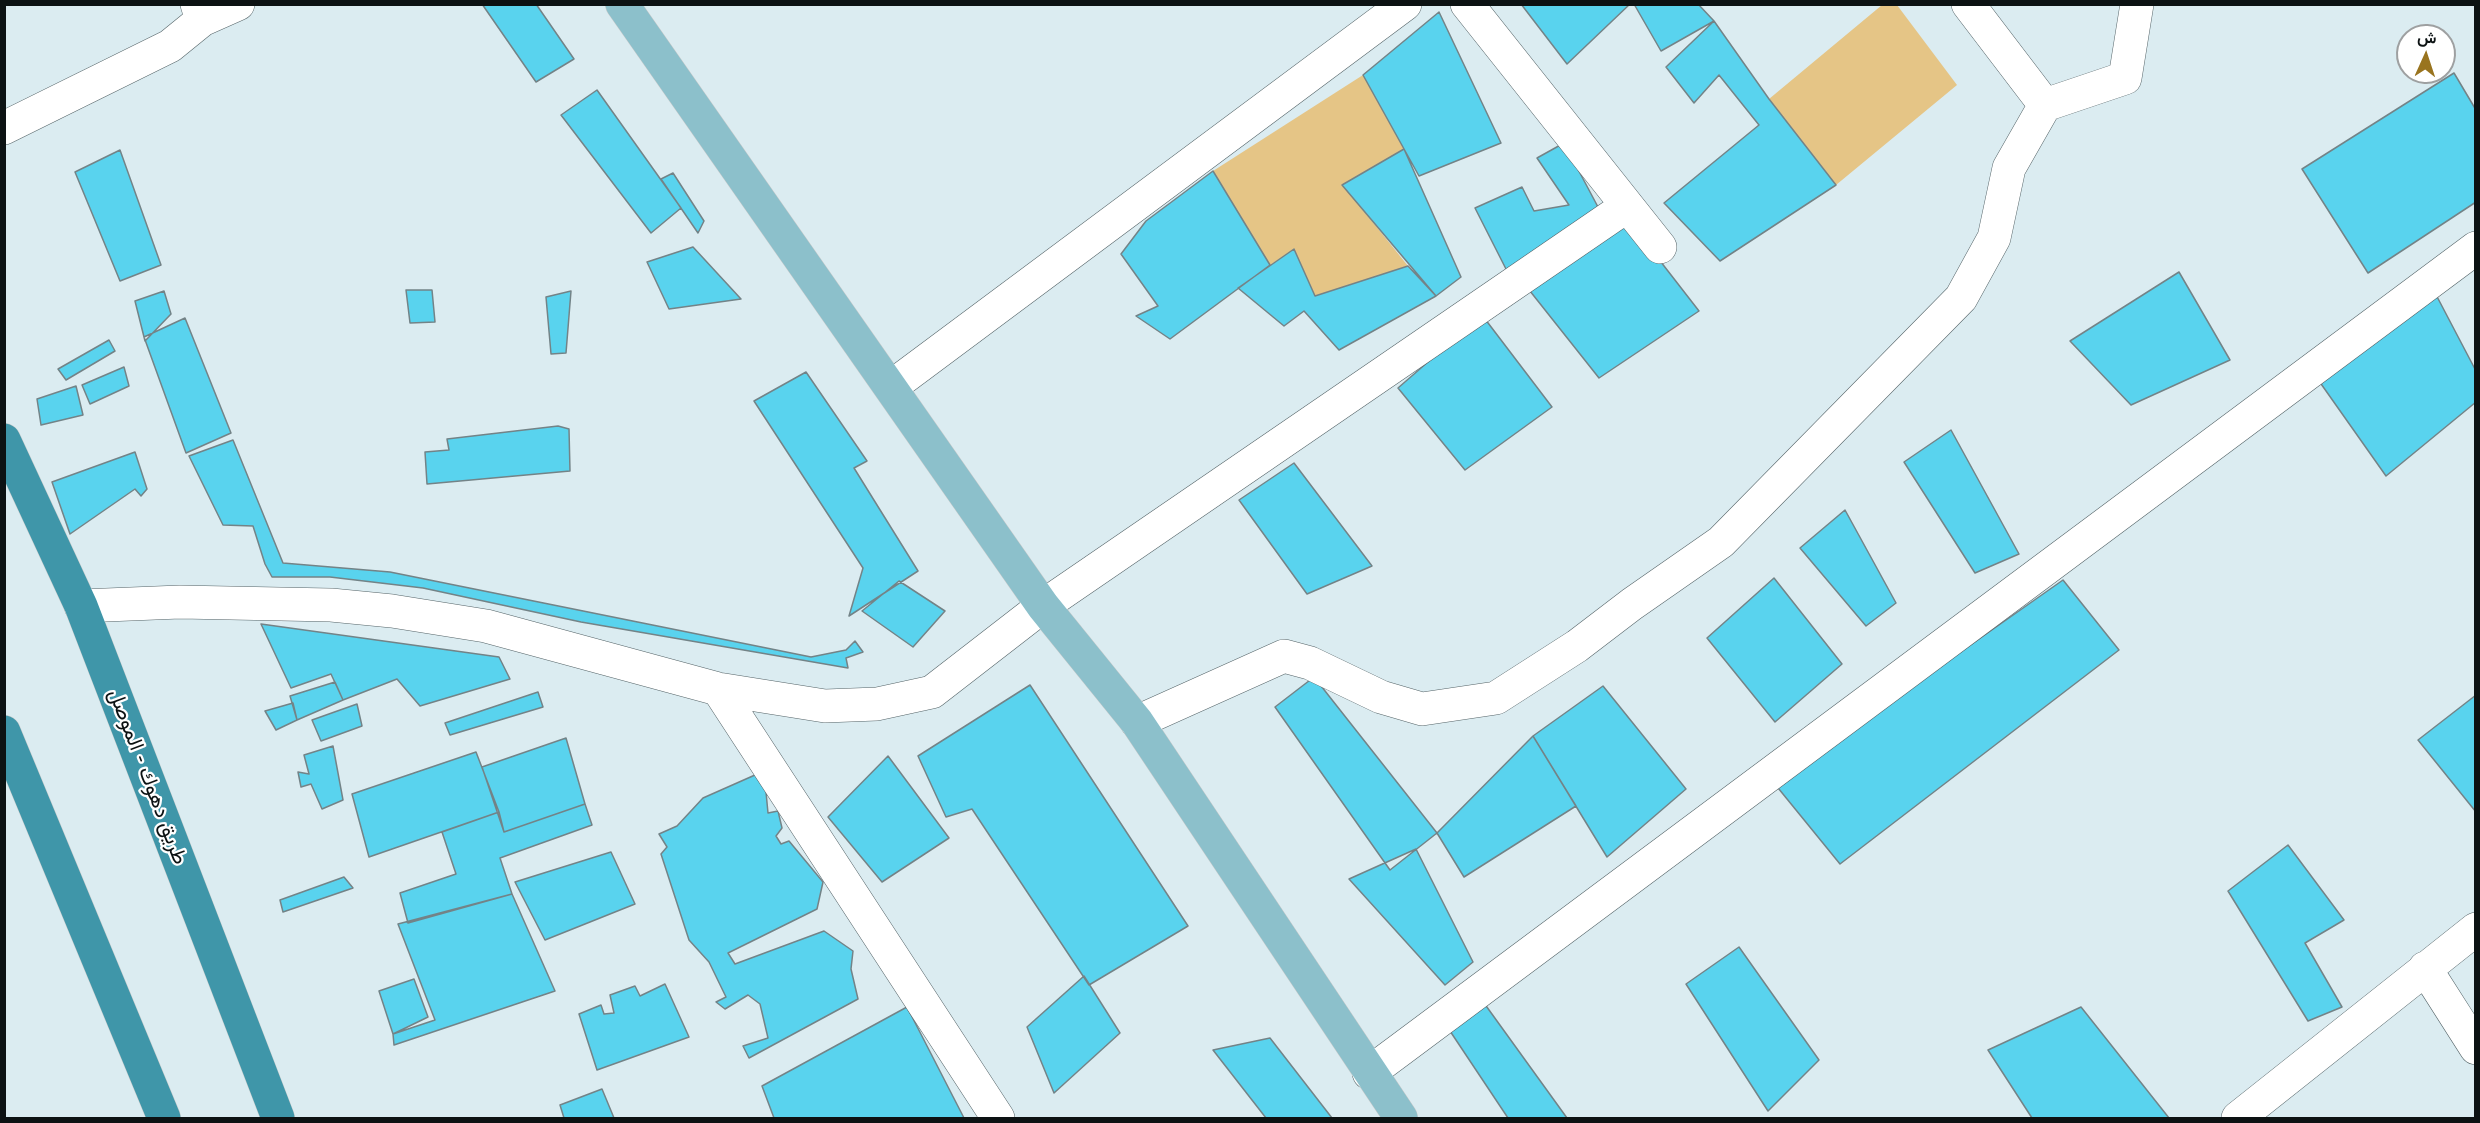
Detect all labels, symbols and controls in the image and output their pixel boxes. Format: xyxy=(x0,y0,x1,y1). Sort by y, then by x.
north arrow xyxy=(2396,24,2456,84)
text: ش xyxy=(2417,28,2437,49)
street label: طريق دهوك - الموصل xyxy=(102,686,192,868)

